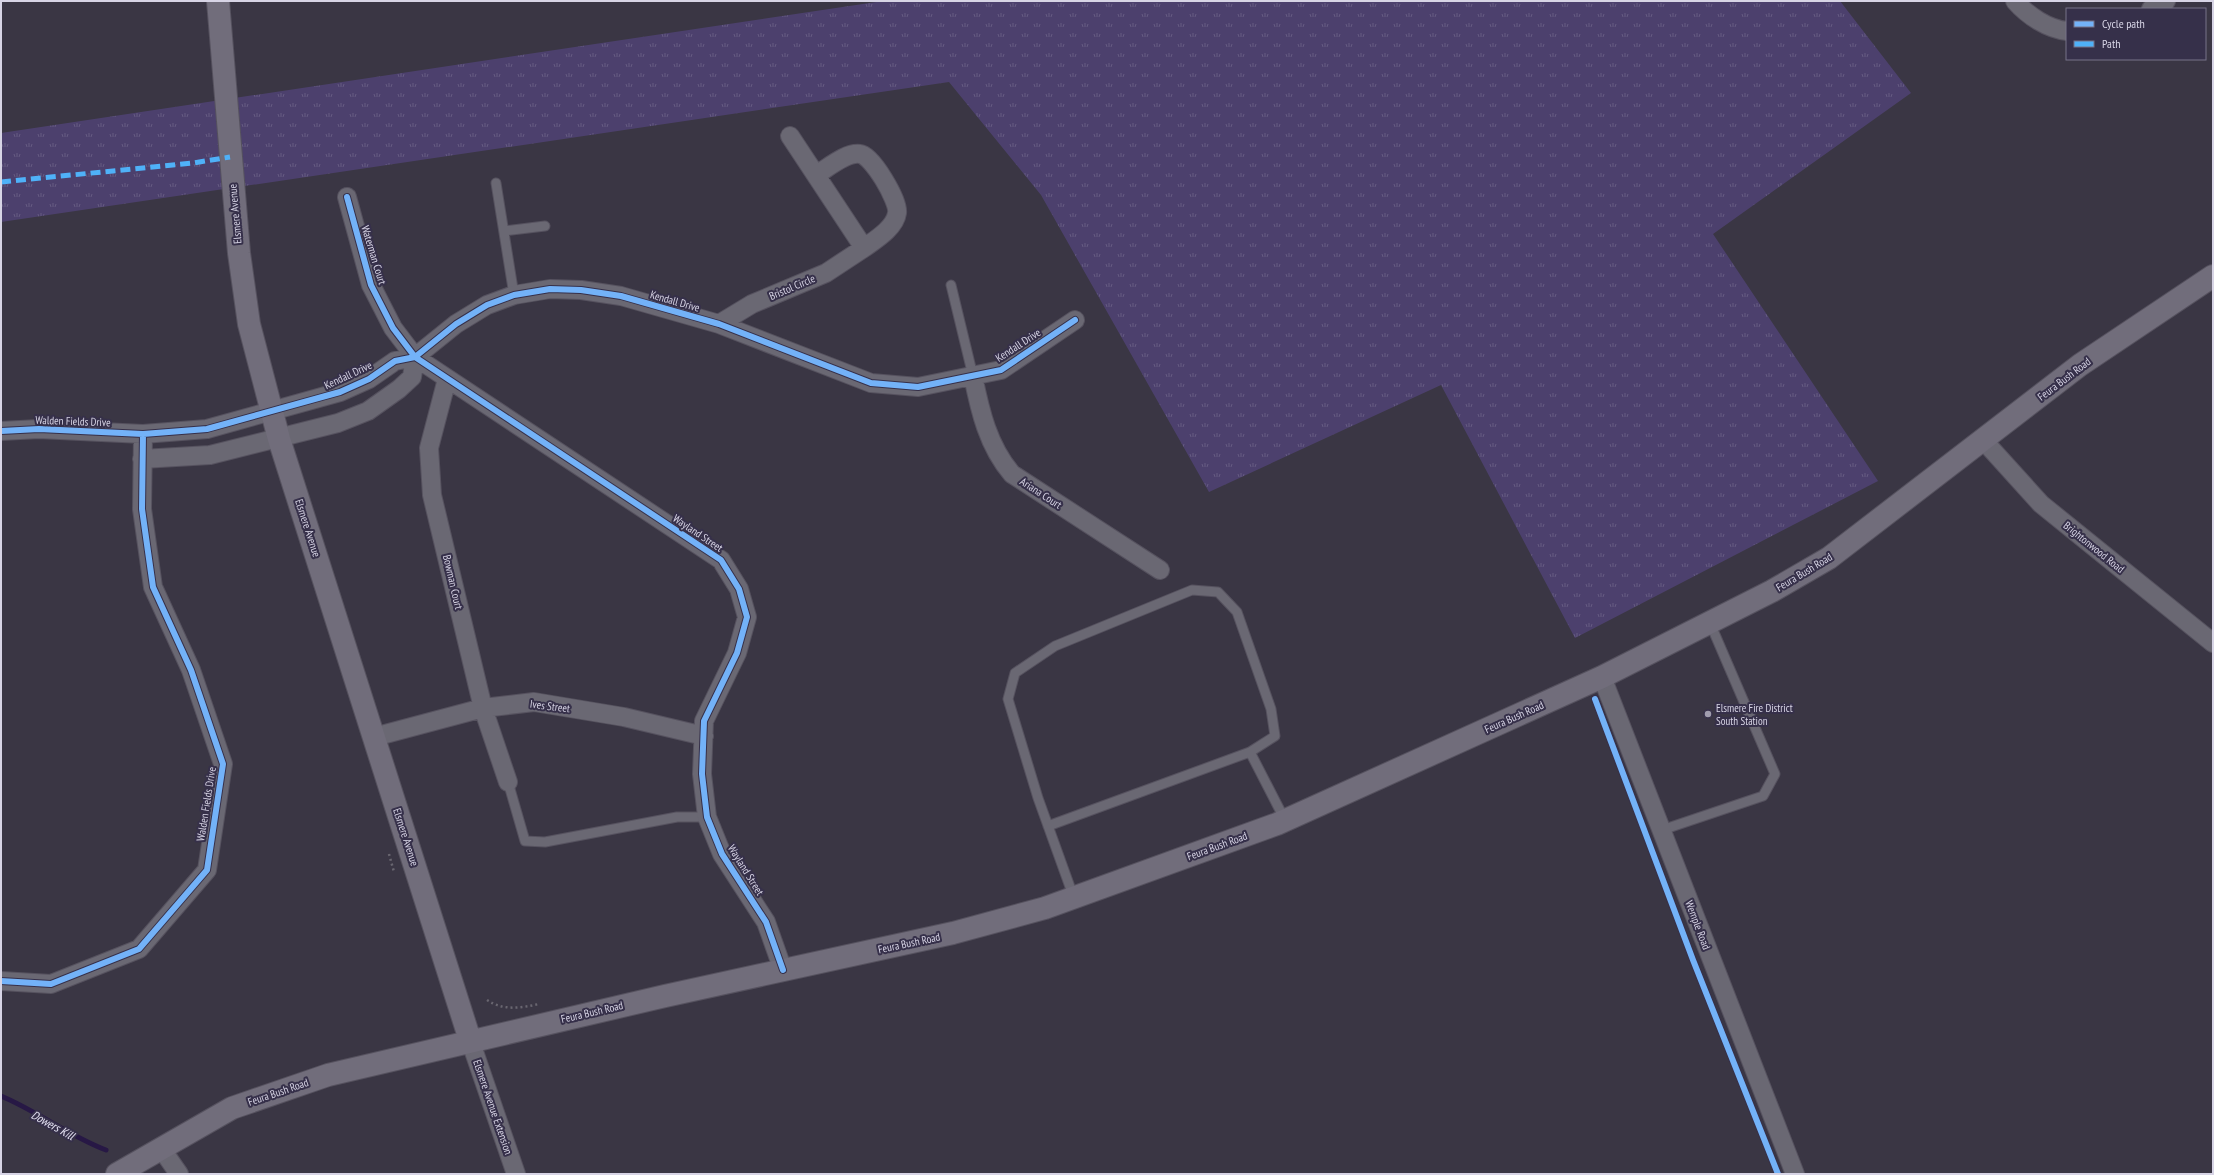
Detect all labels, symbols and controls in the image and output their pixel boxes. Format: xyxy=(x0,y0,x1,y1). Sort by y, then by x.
legend xyxy=(2066,8,2206,60)
text: Cycle path xyxy=(2102,16,2145,31)
text: Path xyxy=(2102,36,2120,51)
street label: Elsmere Avenue xyxy=(225,183,245,245)
street label: Waterman Court xyxy=(358,224,390,286)
street label: Bristol Circle xyxy=(767,271,817,303)
street label: Kendall Drive xyxy=(649,287,702,315)
street label: Kendall Drive xyxy=(993,325,1044,365)
street label: Feura Bush Road xyxy=(2035,354,2094,404)
street label: Kendall Drive xyxy=(322,358,374,392)
street label: Walden Fields Drive xyxy=(35,413,111,429)
street label: Ariana Court xyxy=(1017,474,1065,512)
street label: Elsmere Avenue xyxy=(292,497,324,559)
street label: Wayland Street xyxy=(670,511,726,555)
street label: Brightonwood Road xyxy=(2061,518,2128,576)
street label: Feura Bush Road xyxy=(1773,550,1835,594)
street label: Bowman Court xyxy=(440,553,466,611)
street label: Ives Street xyxy=(529,697,571,715)
street label: Feura Bush Road xyxy=(1482,698,1546,736)
place label: Elsmere Fire District South Station xyxy=(1716,701,1793,728)
marker: Elsmere Fire District South Station xyxy=(1703,709,1713,719)
street label: Walden Fields Drive xyxy=(193,765,219,842)
street label: Elsmere Avenue xyxy=(390,806,422,868)
street label: Feura Bush Road xyxy=(1185,829,1249,863)
street label: Wayland Street xyxy=(725,842,767,898)
street label: Wemple Road xyxy=(1682,898,1714,952)
street label: Feura Bush Road xyxy=(877,930,942,956)
street label: Feura Bush Road xyxy=(560,998,625,1026)
street label: Elsmere Avenue Extension xyxy=(470,1058,516,1157)
street label: Feura Bush Road xyxy=(246,1075,310,1109)
water label: Dowers Kill xyxy=(29,1107,78,1144)

